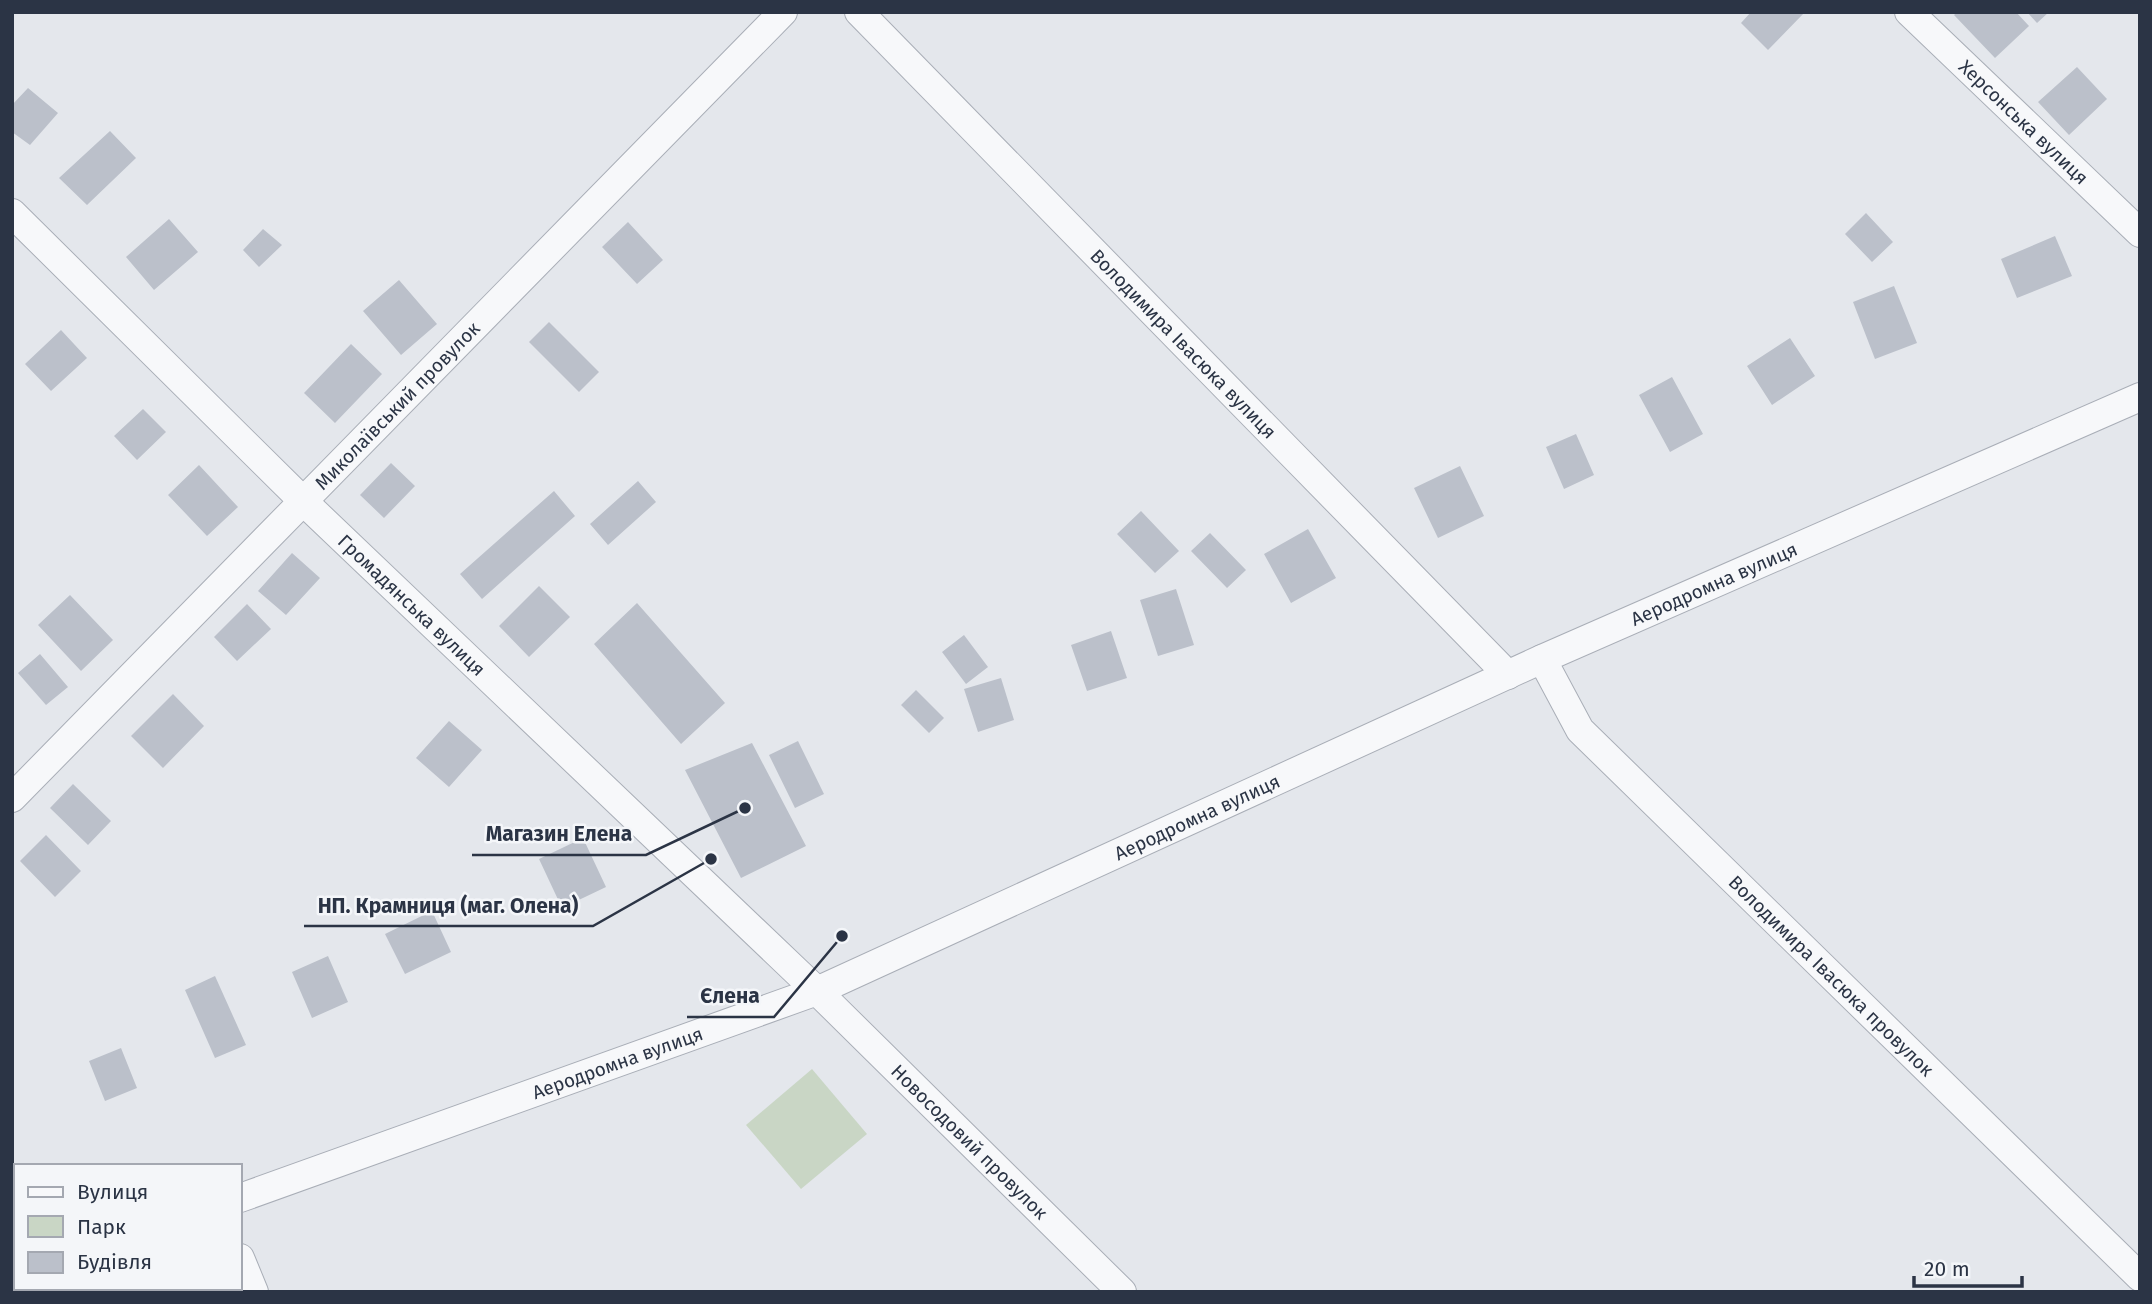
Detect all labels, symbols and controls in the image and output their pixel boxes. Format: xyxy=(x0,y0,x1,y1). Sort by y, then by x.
street label: Херсонська вулиця xyxy=(1954,55,2093,189)
street label: Володимира Івасюка вулиця xyxy=(1085,244,1281,443)
street label: Миколаївський провулок xyxy=(310,317,485,494)
street label: Громадянська вулиця xyxy=(333,530,490,681)
street label: Аеродромна вулиця xyxy=(1627,538,1801,631)
street label: Аеродромна вулиця xyxy=(1111,770,1284,865)
callout: Магазин Елена xyxy=(472,813,646,855)
text: Магазин Елена xyxy=(486,821,632,847)
street label: Володимира Івасюка провулок xyxy=(1724,871,1939,1081)
callout: НП. Крамниця (маг. Олена) xyxy=(304,884,593,926)
text: НП. Крамниця (маг. Олена) xyxy=(318,893,579,919)
callout: Єлена xyxy=(687,975,774,1017)
text: Єлена xyxy=(700,983,760,1009)
street label: Аеродромна вулиця xyxy=(529,1022,706,1104)
street label: Новосодовий провулок xyxy=(886,1060,1052,1224)
legend xyxy=(14,1164,242,1290)
text: Вулиця xyxy=(77,1179,148,1205)
text: Парк xyxy=(77,1214,126,1240)
scale bar xyxy=(1914,1244,2022,1288)
text: Будівля xyxy=(77,1249,152,1275)
text: 20 m xyxy=(1924,1256,1970,1282)

